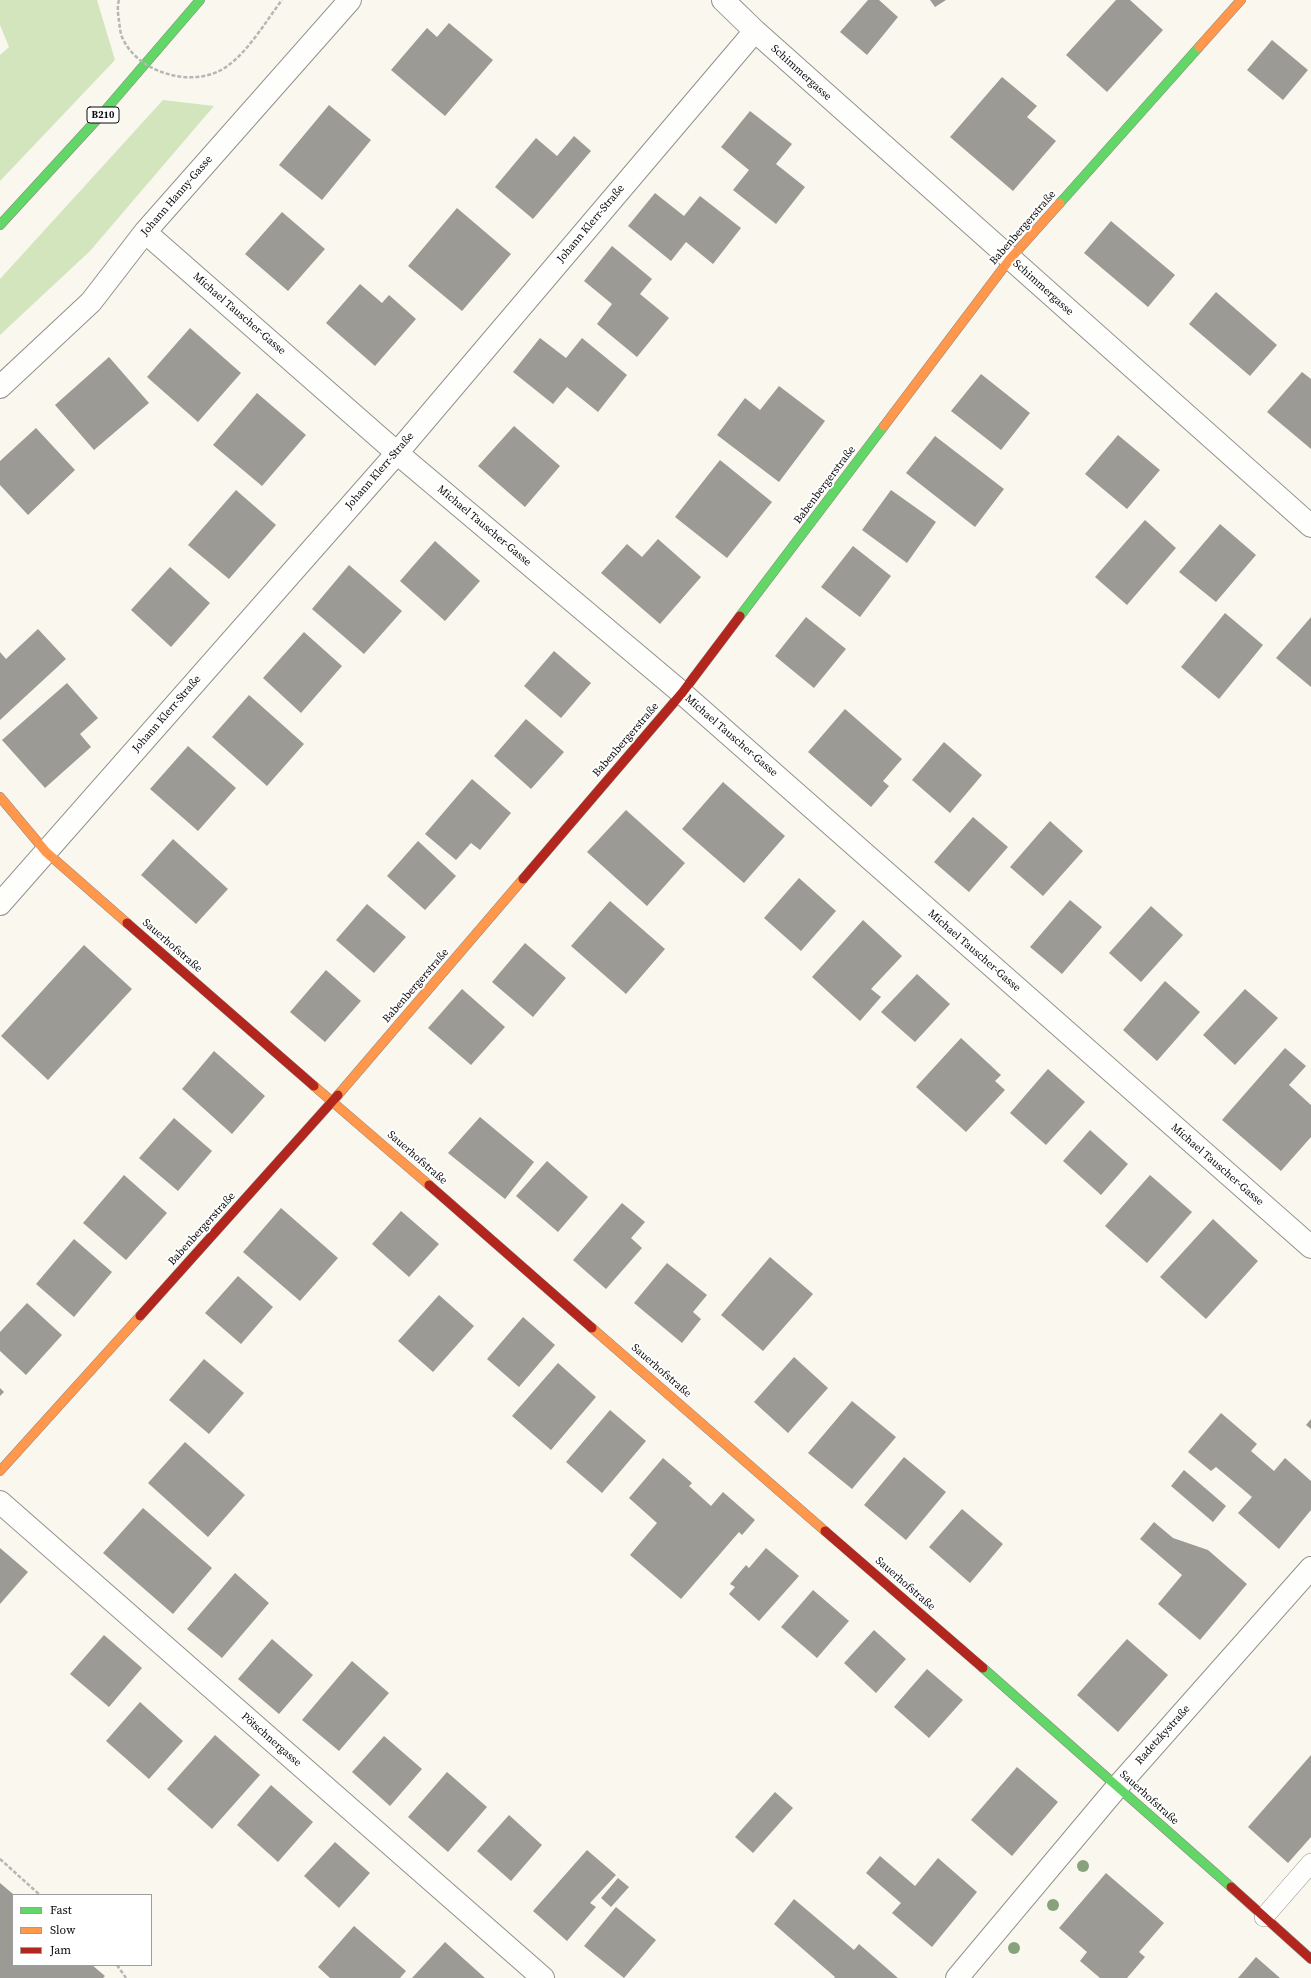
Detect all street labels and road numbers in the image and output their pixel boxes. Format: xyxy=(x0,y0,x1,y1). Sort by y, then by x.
street label: Schimmergasse xyxy=(768,42,834,104)
road number: B210 xyxy=(87,107,119,123)
street label: Johann Hanny-Gasse xyxy=(139,153,215,239)
street label: Johann Klerr-Straße xyxy=(554,182,628,266)
street label: Babenbergerstraße xyxy=(987,188,1059,268)
street label: Schimmergasse xyxy=(1010,257,1076,319)
street label: Michael Tauscher-Gasse xyxy=(190,270,288,358)
street label: Johann Klerr-Straße xyxy=(343,430,417,512)
street label: Babenbergerstraße xyxy=(791,443,859,527)
street label: Michael Tauscher-Gasse xyxy=(434,483,534,569)
street label: Johann Klerr-Straße xyxy=(130,673,204,755)
street label: Michael Tauscher-Gasse xyxy=(682,692,780,780)
street label: Babenbergerstraße xyxy=(590,700,662,780)
street label: Michael Tauscher-Gasse xyxy=(925,907,1023,995)
street label: Sauerhofstraße xyxy=(139,916,205,976)
street label: Babenbergerstraße xyxy=(380,946,452,1026)
street label: Michael Tauscher-Gasse xyxy=(1168,1121,1266,1209)
street label: Sauerhofstraße xyxy=(384,1128,450,1188)
street label: Babenbergerstraße xyxy=(166,1190,238,1268)
street label: Sauerhofstraße xyxy=(628,1341,694,1401)
street label: Sauerhofstraße xyxy=(872,1554,938,1614)
street label: Radetzkystraße xyxy=(1133,1703,1193,1767)
street label: Pötschnergasse xyxy=(238,1710,304,1770)
street label: Sauerhofstraße xyxy=(1117,1768,1181,1828)

